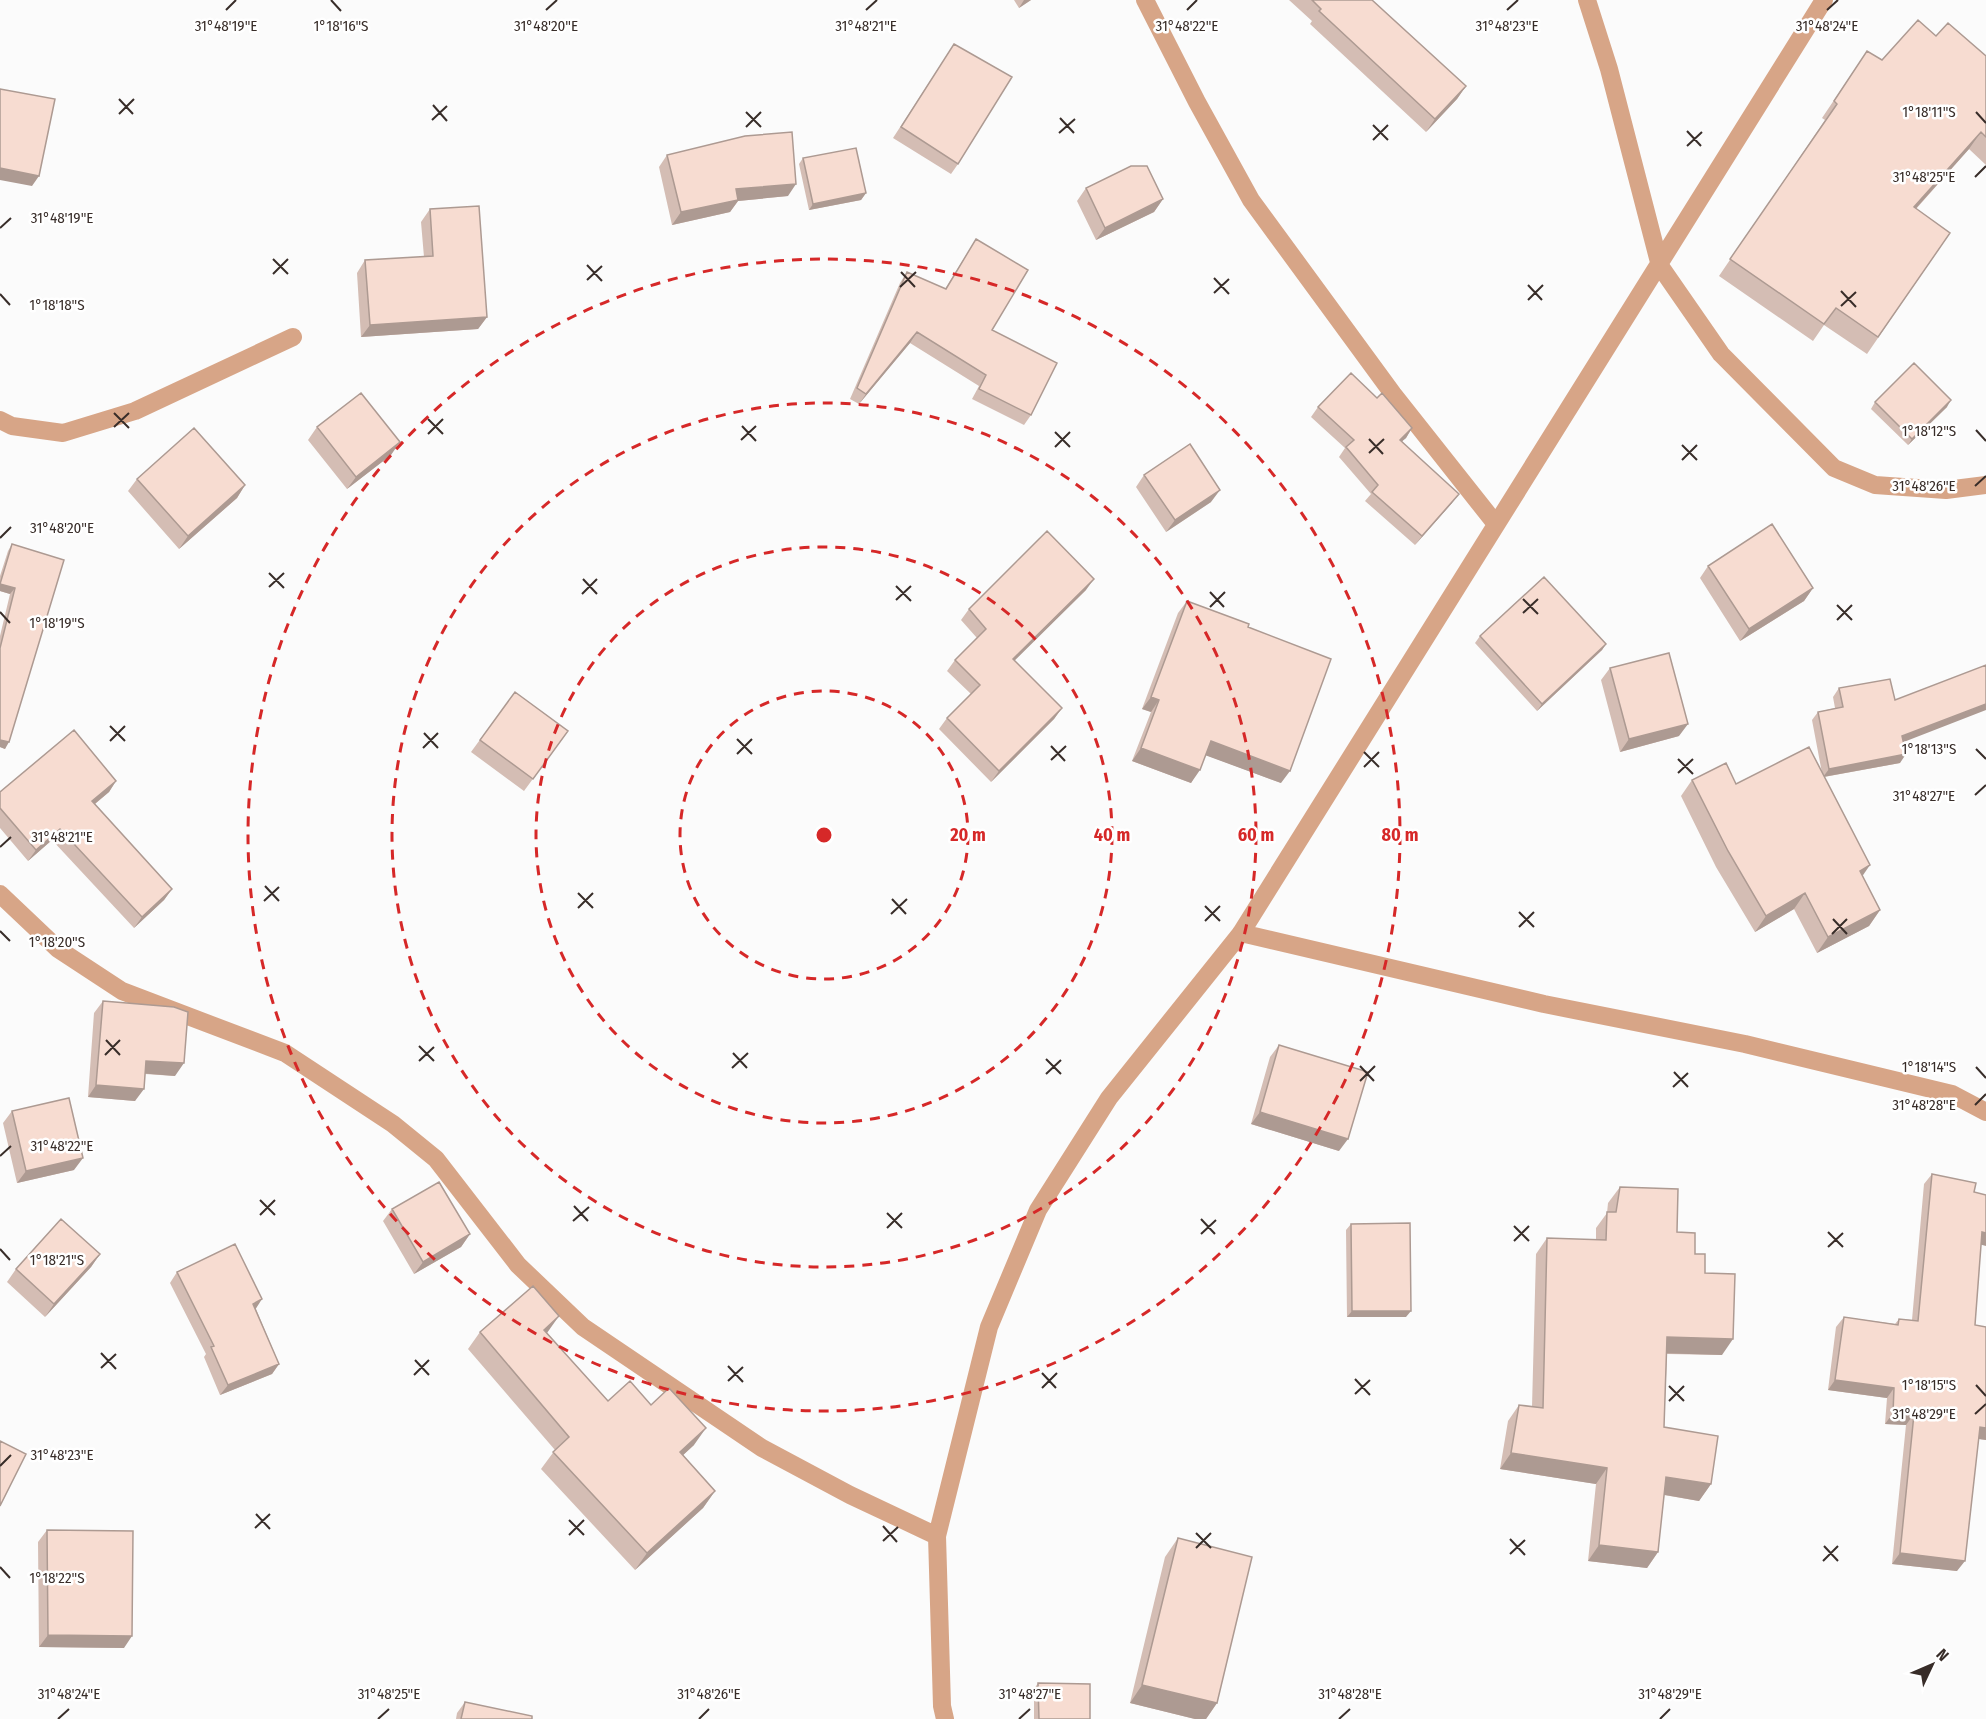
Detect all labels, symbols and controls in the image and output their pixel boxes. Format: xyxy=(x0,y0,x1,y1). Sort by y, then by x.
text: 31°48'19"E xyxy=(195,17,257,35)
text: 1°18'16"S xyxy=(313,17,369,35)
text: 31°48'20"E xyxy=(514,17,578,35)
text: 31°48'21"E xyxy=(835,17,897,35)
text: 31°48'22"E xyxy=(1156,17,1218,35)
text: 31°48'23"E xyxy=(1476,17,1538,35)
text: 31°48'24"E xyxy=(1796,17,1858,35)
text: 1°18'11"S xyxy=(1902,103,1956,121)
text: 31°48'25"E xyxy=(1893,168,1955,186)
text: 31°48'19"E xyxy=(31,209,93,227)
text: 1°18'18"S xyxy=(29,296,85,314)
text: 1°18'12"S xyxy=(1902,422,1956,440)
text: 31°48'26"E xyxy=(1892,477,1956,495)
text: 31°48'20"E xyxy=(30,519,94,537)
text: 1°18'19"S xyxy=(29,614,85,632)
text: 1°18'13"S xyxy=(1902,740,1956,758)
text: 31°48'27"E xyxy=(1893,787,1955,805)
text: 20 m xyxy=(949,824,986,846)
text: 40 m xyxy=(1094,824,1130,846)
text: 60 m xyxy=(1238,824,1274,846)
text: 80 m xyxy=(1382,824,1418,846)
centre of rings xyxy=(814,825,834,845)
text: 31°48'21"E xyxy=(31,828,93,846)
text: 1°18'20"S xyxy=(29,933,85,951)
text: 1°18'14"S xyxy=(1902,1058,1956,1076)
text: 31°48'28"E xyxy=(1892,1096,1956,1114)
text: 31°48'22"E xyxy=(31,1137,93,1155)
text: 1°18'21"S xyxy=(30,1251,84,1269)
text: 1°18'15"S xyxy=(1902,1376,1956,1394)
text: 31°48'29"E xyxy=(1892,1405,1956,1423)
text: 31°48'23"E xyxy=(31,1446,93,1464)
text: 1°18'22"S xyxy=(29,1569,85,1587)
north arrow xyxy=(1902,1635,1962,1695)
text: N xyxy=(1932,1645,1953,1665)
text: 31°48'24"E xyxy=(38,1685,100,1703)
text: 31°48'25"E xyxy=(358,1685,420,1703)
text: 31°48'26"E xyxy=(677,1685,741,1703)
text: 31°48'27"E xyxy=(999,1685,1061,1703)
text: 31°48'28"E xyxy=(1318,1685,1382,1703)
text: 31°48'29"E xyxy=(1638,1685,1702,1703)

